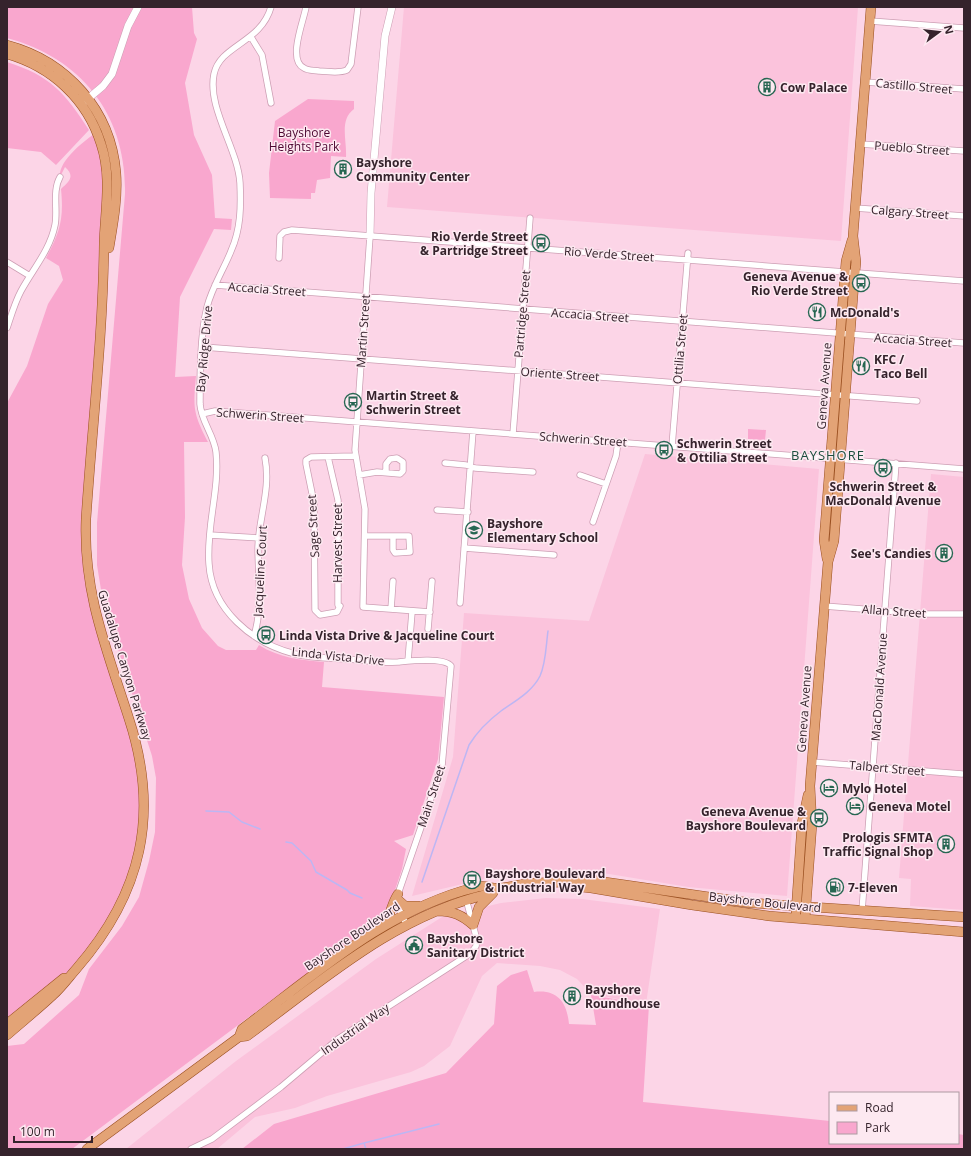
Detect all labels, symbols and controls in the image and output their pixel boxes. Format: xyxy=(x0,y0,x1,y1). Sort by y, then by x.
north arrow xyxy=(919,12,959,52)
text: N xyxy=(941,23,958,36)
street label: Castillo Street xyxy=(875,74,953,98)
building icon: Cow Palace xyxy=(757,77,777,97)
place label: Cow Palace xyxy=(780,79,847,96)
park label: Bayshore Heights Park xyxy=(269,124,340,155)
street label: Pueblo Street xyxy=(874,137,950,159)
place label: Bayshore Community Center xyxy=(356,154,470,185)
building icon: Bayshore Community Center xyxy=(333,159,353,179)
street label: Calgary Street xyxy=(871,201,949,223)
place label: Rio Verde Street & Partridge Street xyxy=(420,228,528,259)
bus stop icon: Rio Verde Street & Partridge Street xyxy=(531,233,551,253)
street label: Rio Verde Street xyxy=(563,242,655,266)
place label: Geneva Avenue & Rio Verde Street xyxy=(743,268,848,299)
street label: Partridge Street xyxy=(510,269,534,359)
bus stop icon: Geneva Avenue & Rio Verde Street xyxy=(851,273,871,293)
street label: Accacia Street xyxy=(228,278,306,300)
street label: Martin Street xyxy=(352,294,374,368)
restaurant icon: McDonald's xyxy=(807,302,827,322)
street label: Accacia Street xyxy=(551,304,629,326)
place label: McDonald's xyxy=(830,304,899,321)
street label: Bay Ridge Drive xyxy=(192,305,216,393)
street label: Ottilia Street xyxy=(668,313,692,385)
street label: Accacia Street xyxy=(874,329,952,351)
street label: Geneva Avenue xyxy=(812,342,836,430)
place label: KFC / Taco Bell xyxy=(874,351,927,382)
restaurant icon: KFC / Taco Bell xyxy=(851,356,871,376)
street label: Oriente Street xyxy=(520,363,600,385)
place label: Martin Street & Schwerin Street xyxy=(366,387,461,418)
bus stop icon: Martin Street & Schwerin Street xyxy=(343,392,363,412)
street label: Schwerin Street xyxy=(216,403,304,427)
street label: Schwerin Street xyxy=(539,427,627,451)
place label: Schwerin Street & Ottilia Street xyxy=(677,435,772,466)
bus stop icon: Schwerin Street & Ottilia Street xyxy=(654,440,674,460)
district label: BAYSHORE xyxy=(791,446,865,464)
bus stop icon: Schwerin Street & MacDonald Avenue xyxy=(873,458,893,478)
place label: Schwerin Street & MacDonald Avenue xyxy=(825,478,941,509)
street label: Sage Street xyxy=(303,494,323,558)
street label: Harvest Street xyxy=(329,503,346,583)
place label: Bayshore Elementary School xyxy=(487,515,598,546)
school or university icon: Bayshore Elementary School xyxy=(464,520,484,540)
street label: Jacqueline Court xyxy=(249,525,271,618)
building icon: See's Candies xyxy=(934,543,954,563)
place label: See's Candies xyxy=(851,545,931,562)
street label: Guadalupe Canyon Parkway xyxy=(94,588,156,743)
street label: Allan Street xyxy=(861,600,927,622)
bus stop icon: Linda Vista Drive & Jacqueline Court xyxy=(256,625,276,645)
place label: Linda Vista Drive & Jacqueline Court xyxy=(279,627,494,644)
street label: MacDonald Avenue xyxy=(867,632,891,742)
street label: Linda Vista Drive xyxy=(291,643,385,669)
street label: Geneva Avenue xyxy=(792,665,816,753)
street label: Talbert Street xyxy=(848,756,926,780)
street label: Main Street xyxy=(413,763,449,829)
hotel icon: Mylo Hotel xyxy=(819,778,839,798)
place label: Mylo Hotel xyxy=(842,780,907,797)
hotel icon: Geneva Motel xyxy=(845,796,865,816)
place label: Geneva Motel xyxy=(868,798,951,815)
place label: Geneva Avenue & Bayshore Boulevard xyxy=(686,803,806,834)
bus stop icon: Geneva Avenue & Bayshore Boulevard xyxy=(809,808,829,828)
place label: Prologis SFMTA Traffic Signal Shop xyxy=(823,829,934,860)
building icon: Prologis SFMTA Traffic Signal Shop xyxy=(936,834,956,854)
place label: Bayshore Boulevard & Industrial Way xyxy=(485,865,605,896)
bus stop icon: Bayshore Boulevard & Industrial Way xyxy=(462,870,482,890)
fuel station icon: 7-Eleven xyxy=(825,877,845,897)
place label: 7-Eleven xyxy=(848,879,898,896)
street label: Bayshore Boulevard xyxy=(708,888,822,916)
street label: Bayshore Boulevard xyxy=(301,897,403,975)
place label: Bayshore Sanitary District xyxy=(427,930,524,961)
public building icon: Bayshore Sanitary District xyxy=(404,935,424,955)
place label: Bayshore Roundhouse xyxy=(585,981,660,1012)
building icon: Bayshore Roundhouse xyxy=(562,986,582,1006)
street label: Industrial Way xyxy=(317,999,393,1059)
legend xyxy=(829,1092,959,1144)
text: Road xyxy=(865,1099,894,1116)
scale bar xyxy=(14,1118,92,1144)
text: Park xyxy=(865,1119,891,1136)
text: 100 m xyxy=(20,1123,55,1140)

